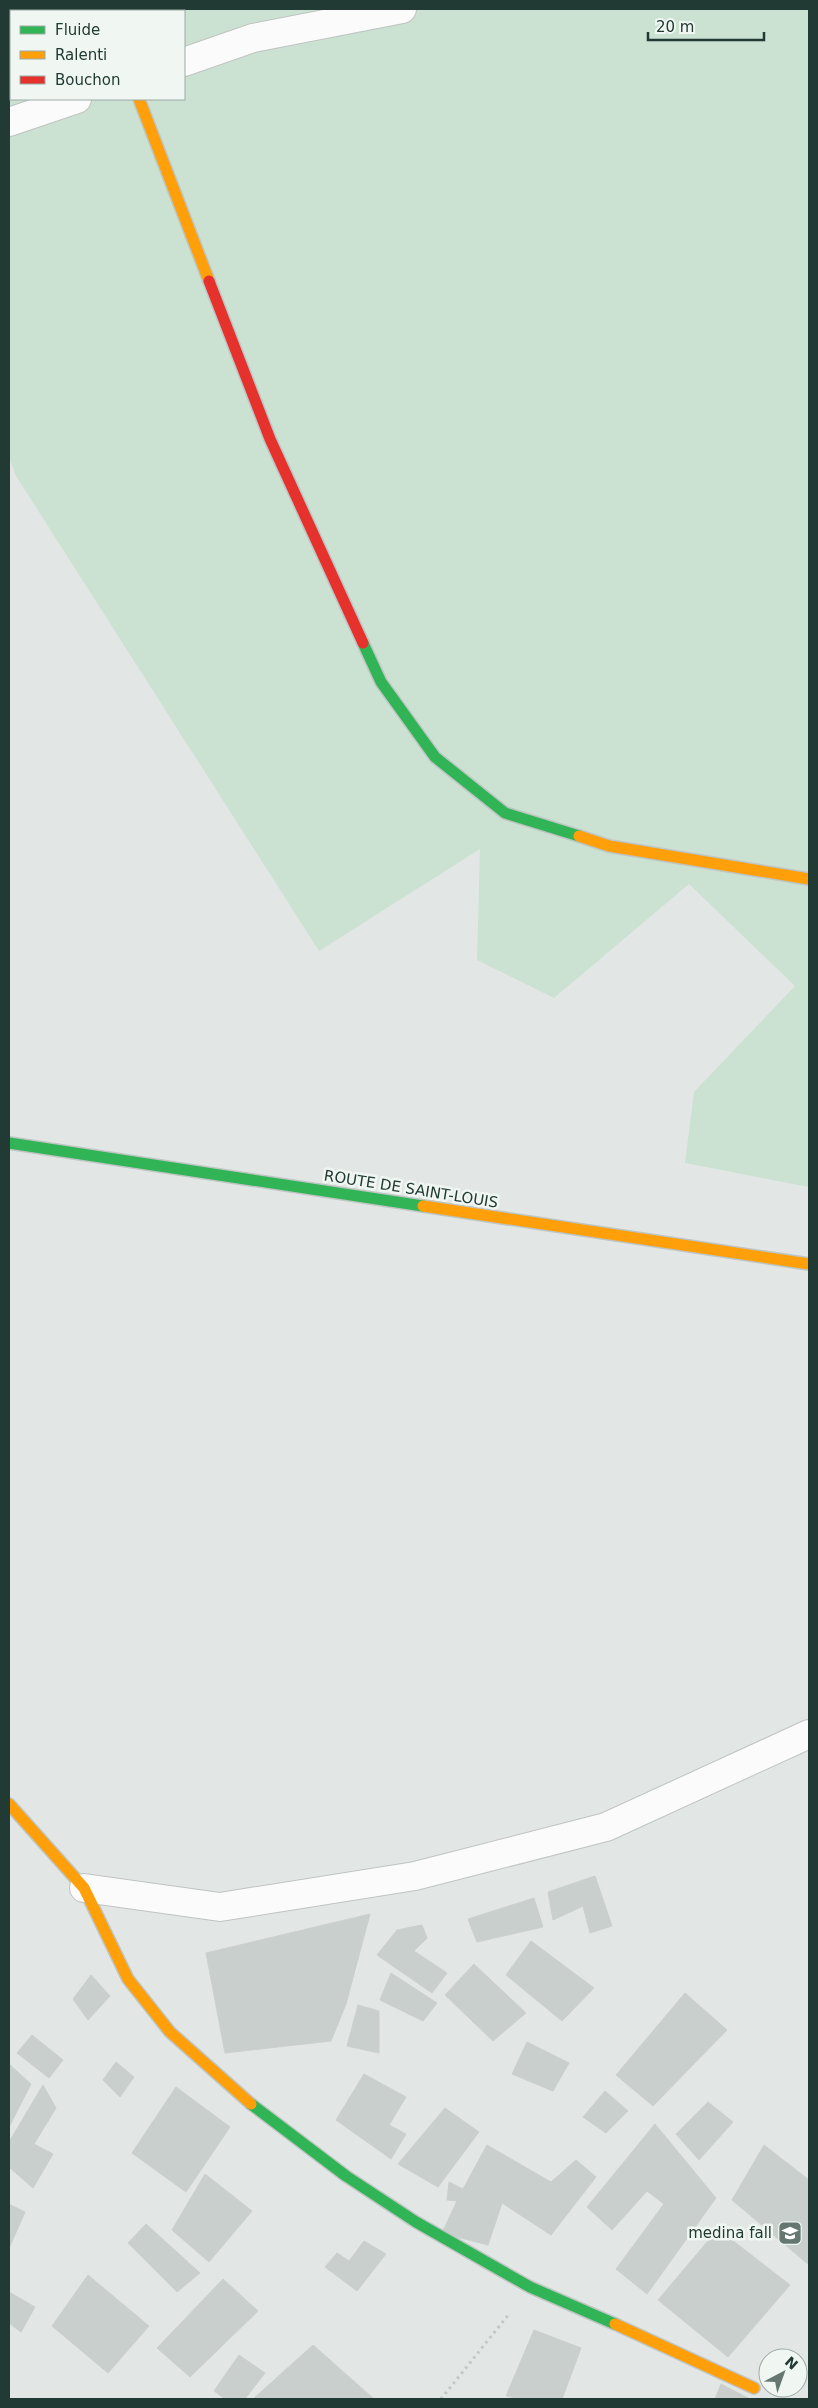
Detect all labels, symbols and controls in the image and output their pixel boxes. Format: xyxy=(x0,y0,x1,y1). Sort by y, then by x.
legend xyxy=(10,10,185,100)
scale bar xyxy=(648,10,764,42)
text: 20 m xyxy=(656,18,694,36)
text: Fluide xyxy=(55,21,100,39)
text: Ralenti xyxy=(55,46,107,64)
text: Bouchon xyxy=(55,71,120,89)
street label: ROUTE DE SAINT-LOUIS xyxy=(323,1166,499,1212)
school or university icon: medina fall xyxy=(777,2220,803,2246)
place label: medina fall xyxy=(688,2224,772,2242)
north arrow xyxy=(758,2348,808,2398)
text: N xyxy=(782,2353,801,2373)

